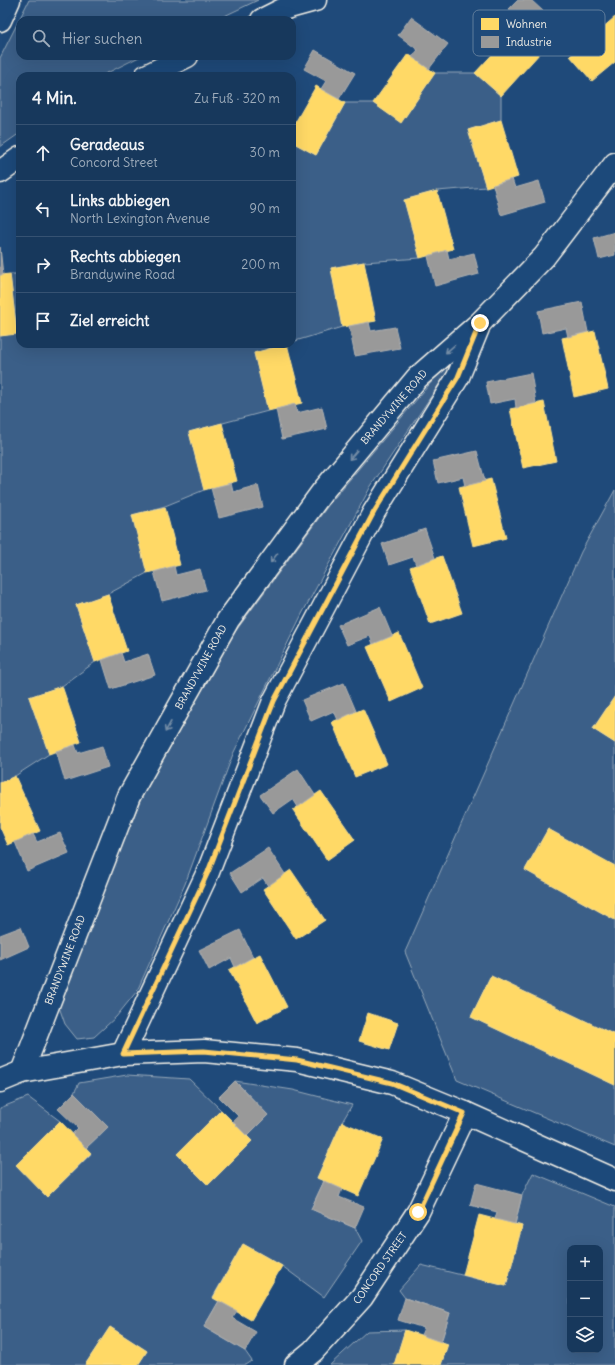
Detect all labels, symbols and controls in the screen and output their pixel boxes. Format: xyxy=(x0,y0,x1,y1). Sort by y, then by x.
legend xyxy=(473,10,605,56)
search box xyxy=(16,16,296,60)
text: Wohnen xyxy=(506,17,547,31)
icon: search xyxy=(30,27,52,49)
text: Hier suchen xyxy=(62,29,142,48)
text: Industrie xyxy=(506,35,552,49)
text: 4 Min. xyxy=(32,87,77,109)
text: Zu Fuß · 320 m xyxy=(194,90,280,107)
text: Geradeaus xyxy=(70,135,144,154)
icon: ahead xyxy=(32,142,54,164)
text: 30 m xyxy=(250,144,280,161)
text: Concord Street xyxy=(70,154,158,171)
text: Links abbiegen xyxy=(70,191,170,210)
icon: left xyxy=(32,198,54,220)
text: 90 m xyxy=(249,200,280,217)
text: North Lexington Avenue xyxy=(70,210,210,227)
text: Rechts abbiegen xyxy=(70,247,181,266)
icon: right xyxy=(32,254,54,276)
text: 200 m xyxy=(241,256,280,273)
text: Brandywine Road xyxy=(70,266,175,283)
icon: arrive xyxy=(32,310,54,332)
text: Ziel erreicht xyxy=(70,311,149,330)
route end xyxy=(471,314,489,332)
one-way arrow xyxy=(445,344,456,353)
street label: BRANDYWINE ROAD xyxy=(358,367,430,447)
one-way arrow xyxy=(349,449,358,460)
one-way arrow xyxy=(270,552,278,563)
street label: BRANDYWINE ROAD xyxy=(172,622,230,712)
one-way arrow xyxy=(163,720,171,732)
street label: BRANDYWINE ROAD xyxy=(42,913,88,1007)
route start xyxy=(409,1203,427,1221)
street label: CONCORD STREET xyxy=(350,1229,410,1307)
map controls xyxy=(567,1245,603,1353)
button: + xyxy=(567,1245,603,1281)
button: − xyxy=(567,1281,603,1317)
button: layers xyxy=(567,1317,603,1353)

